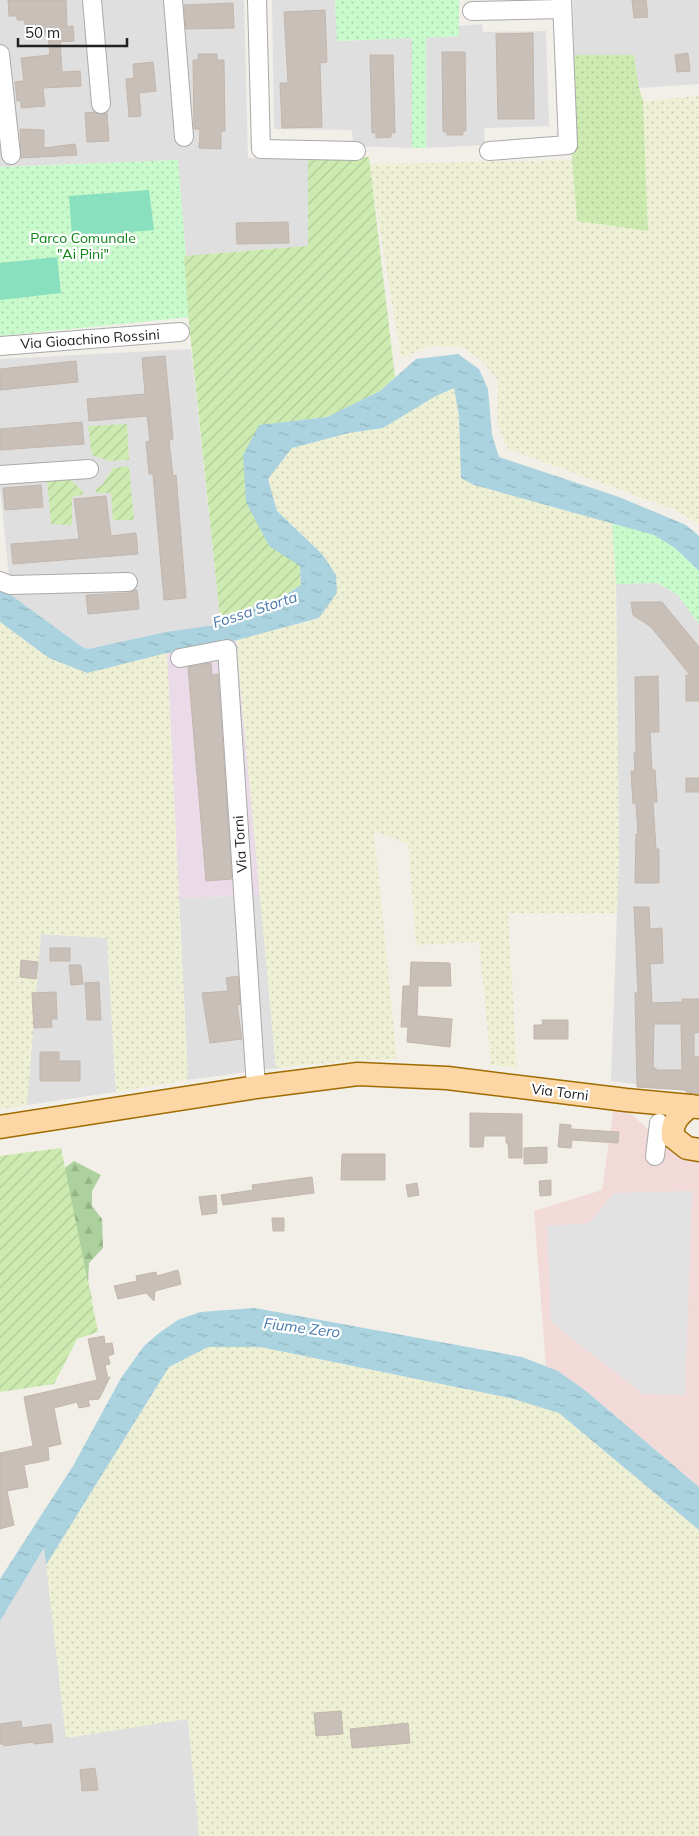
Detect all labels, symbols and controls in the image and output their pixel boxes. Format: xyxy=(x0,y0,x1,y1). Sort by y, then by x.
scale bar xyxy=(18,15,126,47)
text: 50 m xyxy=(25,23,60,42)
park label: Parco Comunale "Ai Pini" xyxy=(30,229,136,263)
street label: Via Gioachino Rossini xyxy=(20,325,160,353)
water label: Fossa Storta xyxy=(210,587,299,632)
street label: Via Torni xyxy=(229,815,251,873)
street label: Via Torni xyxy=(531,1080,589,1104)
water label: Fiume Zero xyxy=(263,1313,342,1342)

